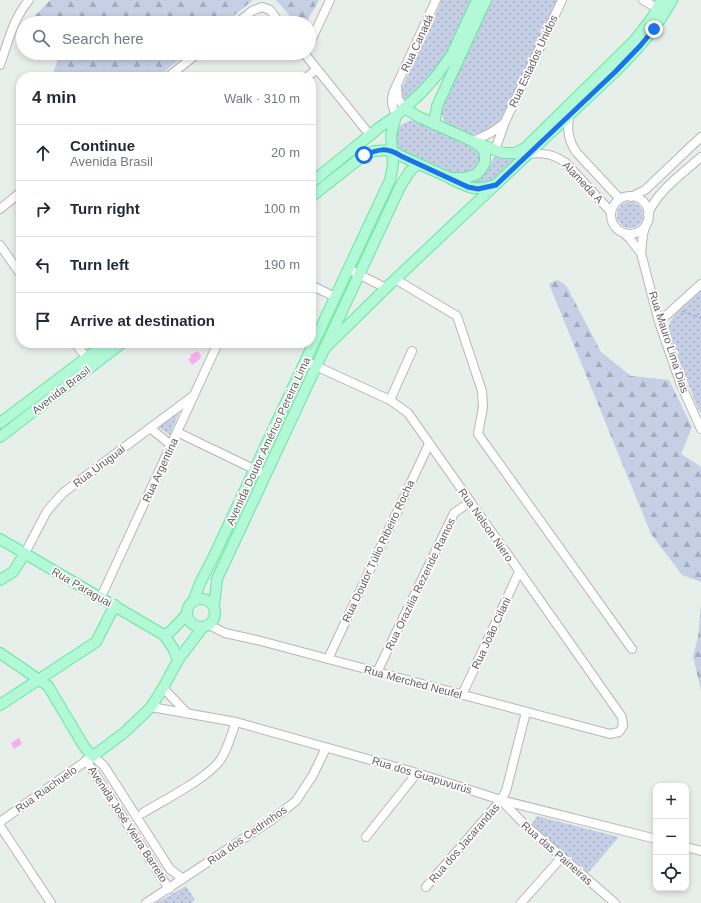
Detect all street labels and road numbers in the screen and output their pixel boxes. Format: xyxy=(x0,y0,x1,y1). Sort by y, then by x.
street label: Rua Canadá xyxy=(399,12,436,74)
street label: Rua Estados Unidos xyxy=(506,13,560,109)
street label: Alameda A xyxy=(560,159,606,206)
street label: Rua Mauro Lima Dias xyxy=(647,290,691,395)
street label: Avenida Doutor Américo Pereira Lima xyxy=(224,354,313,527)
street label: Avenida Brasil xyxy=(30,364,92,416)
street label: Rua Argentina xyxy=(140,435,181,504)
street label: Rua Uruguai xyxy=(71,443,127,489)
street label: Rua Doutor Túlio Ribeiro Rocha xyxy=(340,477,417,624)
street label: Rua Nelson Niero xyxy=(456,486,516,564)
street label: Rua Orazilia Rezende Ramos xyxy=(383,516,458,652)
street label: Rua Paraguai xyxy=(50,565,114,609)
street label: Rua João Cilani xyxy=(469,595,513,671)
street label: Rua Merched Neufel xyxy=(363,663,463,701)
street label: Rua dos Guapuvurús xyxy=(371,754,474,796)
street label: Rua Riachuelo xyxy=(13,763,79,815)
street label: Avenida José Vieira Barreto xyxy=(86,764,170,884)
street label: Rua dos Jacarandas xyxy=(426,801,502,885)
street label: Rua dos Cedrinhos xyxy=(205,803,289,867)
street label: Rua das Paineiras xyxy=(519,819,595,887)

